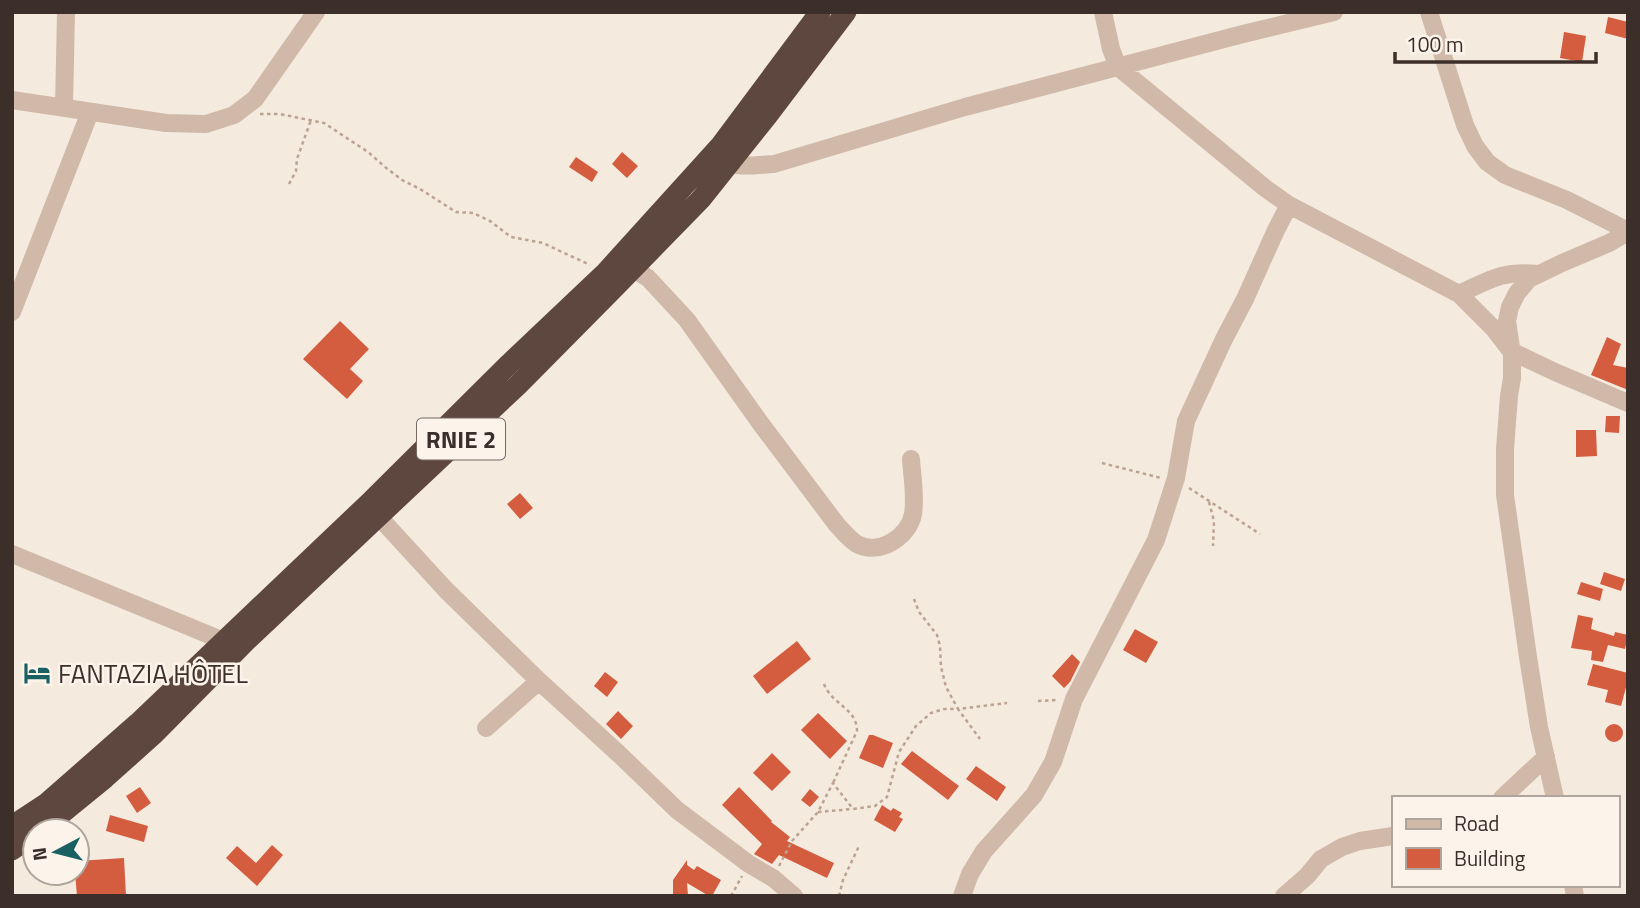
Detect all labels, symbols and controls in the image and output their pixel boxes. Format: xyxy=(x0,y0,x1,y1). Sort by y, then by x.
scale bar xyxy=(1395,21,1596,65)
text: 100 m xyxy=(1406,28,1463,60)
road number: RNIE 2 xyxy=(417,418,505,460)
place label: FANTAZIA HÔTEL xyxy=(58,654,249,693)
hotel icon: FANTAZIA HÔTEL xyxy=(22,658,52,688)
legend xyxy=(1392,796,1619,887)
text: Road xyxy=(1454,807,1499,839)
north arrow xyxy=(21,817,91,887)
text: Building xyxy=(1454,842,1526,874)
text: N xyxy=(23,846,54,862)

